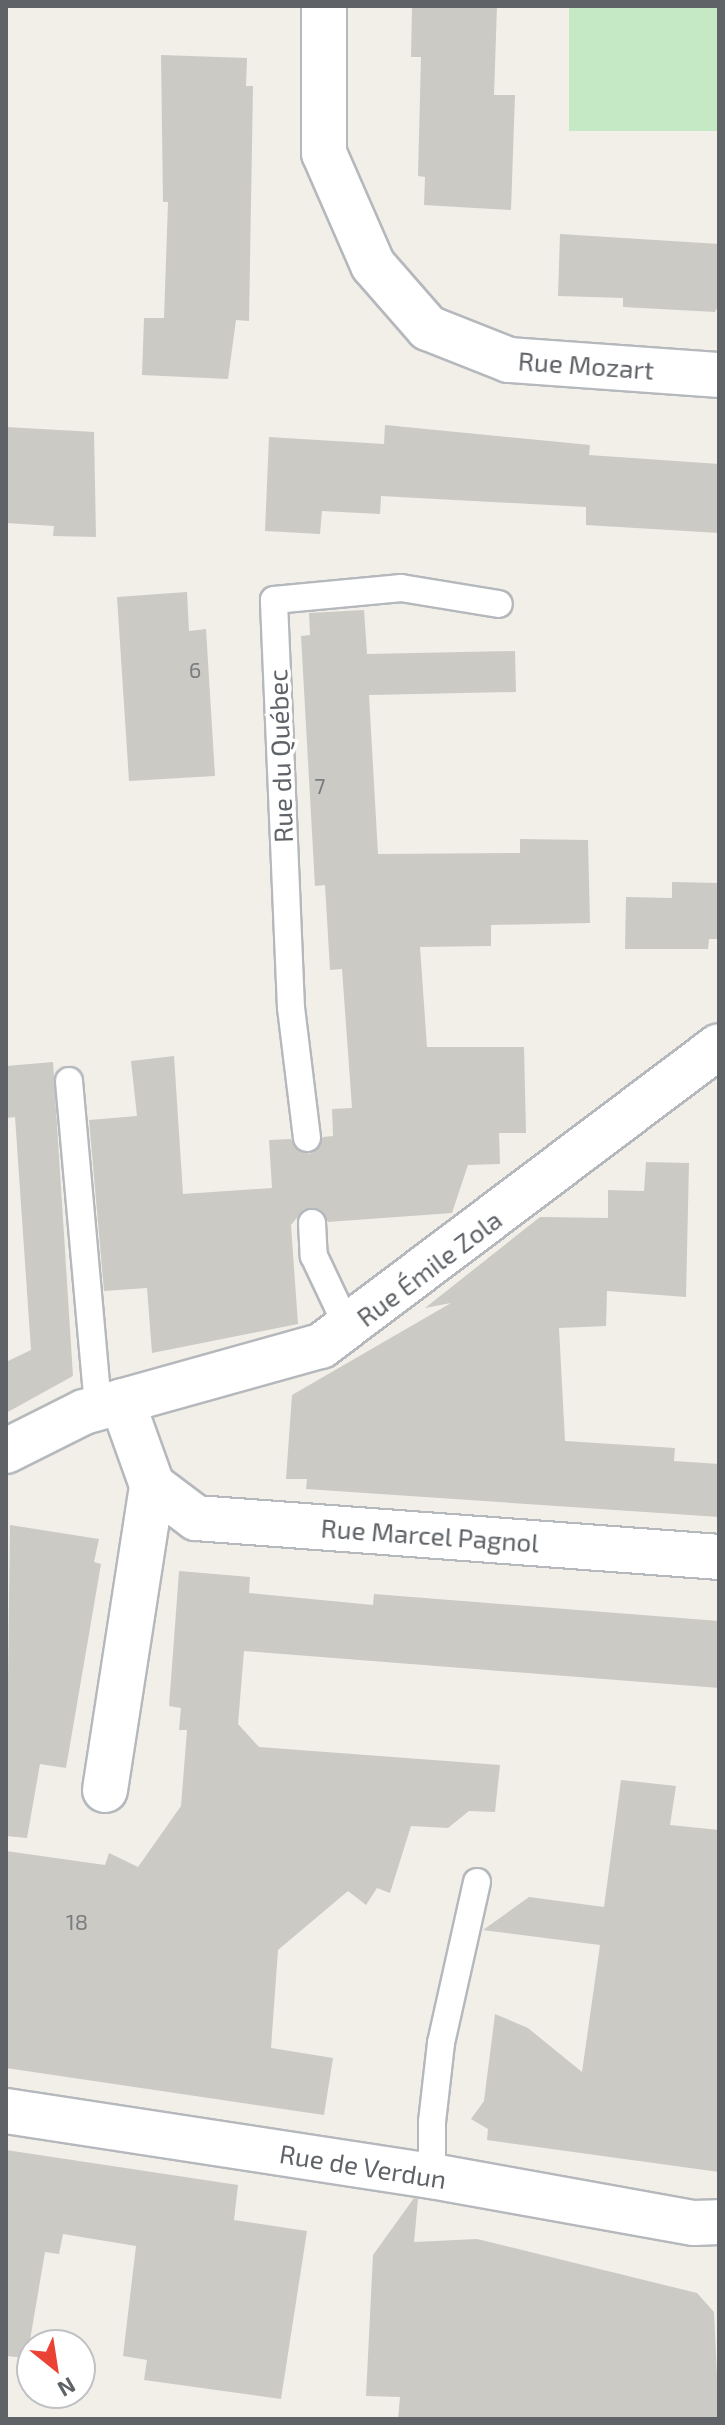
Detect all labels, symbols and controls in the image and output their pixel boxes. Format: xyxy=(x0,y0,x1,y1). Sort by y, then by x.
street label: Rue Mozart xyxy=(517,345,655,385)
house number: 6 xyxy=(189,657,201,683)
street label: Rue du Québec xyxy=(261,669,299,843)
house number: 7 xyxy=(314,773,326,799)
street label: Rue Émile Zola xyxy=(350,1203,508,1333)
street label: Rue Marcel Pagnol xyxy=(319,1512,541,1558)
house number: 18 xyxy=(66,1909,88,1935)
street label: Rue de Verdun xyxy=(277,2137,449,2195)
north arrow xyxy=(16,2329,96,2409)
text: N xyxy=(54,2373,80,2403)

